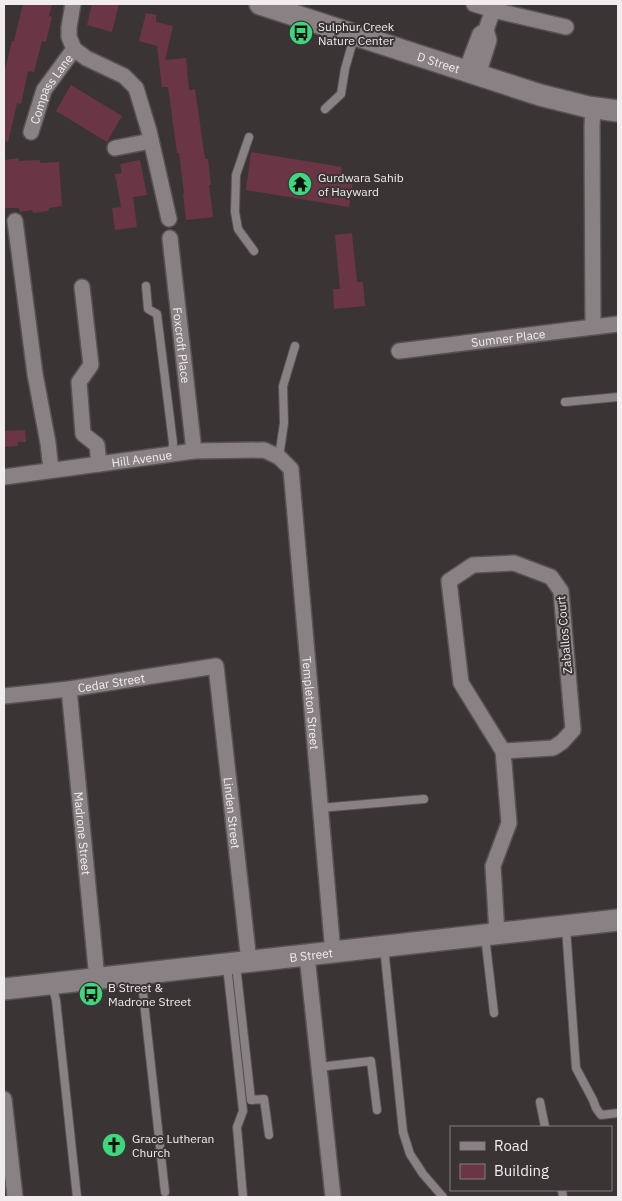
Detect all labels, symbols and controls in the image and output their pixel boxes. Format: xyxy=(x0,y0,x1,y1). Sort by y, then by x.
place label: Sulphur Creek Nature Center xyxy=(318,19,395,48)
bus stop icon: Sulphur Creek Nature Center xyxy=(288,20,314,46)
street label: D Street xyxy=(416,48,462,76)
street label: Compass Lane xyxy=(26,50,76,126)
place label: Gurdwara Sahib of Hayward xyxy=(318,170,404,199)
temple icon: Gurdwara Sahib of Hayward xyxy=(287,171,313,197)
street label: Foxcroft Place xyxy=(170,306,194,385)
street label: Sumner Place xyxy=(470,325,546,350)
street label: Hill Avenue xyxy=(111,447,173,470)
street label: Zaballos Court xyxy=(553,595,575,675)
street label: Templeton Street xyxy=(300,656,323,750)
street label: Cedar Street xyxy=(77,670,146,695)
street label: Linden Street xyxy=(221,776,244,850)
street label: Madrone Street xyxy=(71,791,94,876)
street label: B Street xyxy=(289,945,334,964)
place label: B Street & Madrone Street xyxy=(108,980,191,1009)
bus stop icon: B Street & Madrone Street xyxy=(78,981,104,1007)
legend xyxy=(450,1126,612,1191)
place label: Grace Lutheran Church xyxy=(132,1131,214,1160)
church icon: Grace Lutheran Church xyxy=(101,1132,127,1158)
text: Road xyxy=(494,1136,529,1155)
text: Building xyxy=(494,1161,549,1180)

